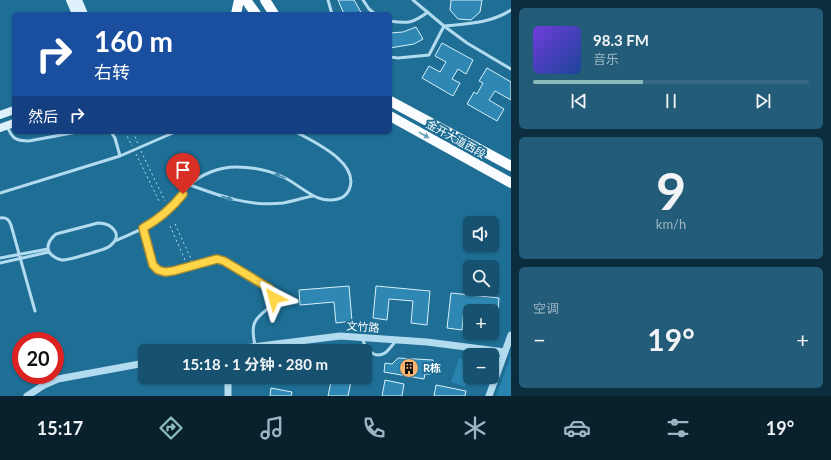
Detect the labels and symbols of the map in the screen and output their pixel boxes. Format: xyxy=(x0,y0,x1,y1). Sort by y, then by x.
street label: 金开大道西段 xyxy=(424,117,488,160)
one-way arrow xyxy=(418,131,430,138)
pin xyxy=(166,153,200,194)
one-way arrow xyxy=(275,173,286,179)
one-way arrow xyxy=(221,195,233,201)
position arrow xyxy=(253,277,295,319)
street label: 文竹路 xyxy=(346,319,380,334)
speed limit sign: 20 xyxy=(12,332,64,384)
building icon: R栋 xyxy=(398,357,420,379)
place label: R栋 xyxy=(423,361,441,374)

